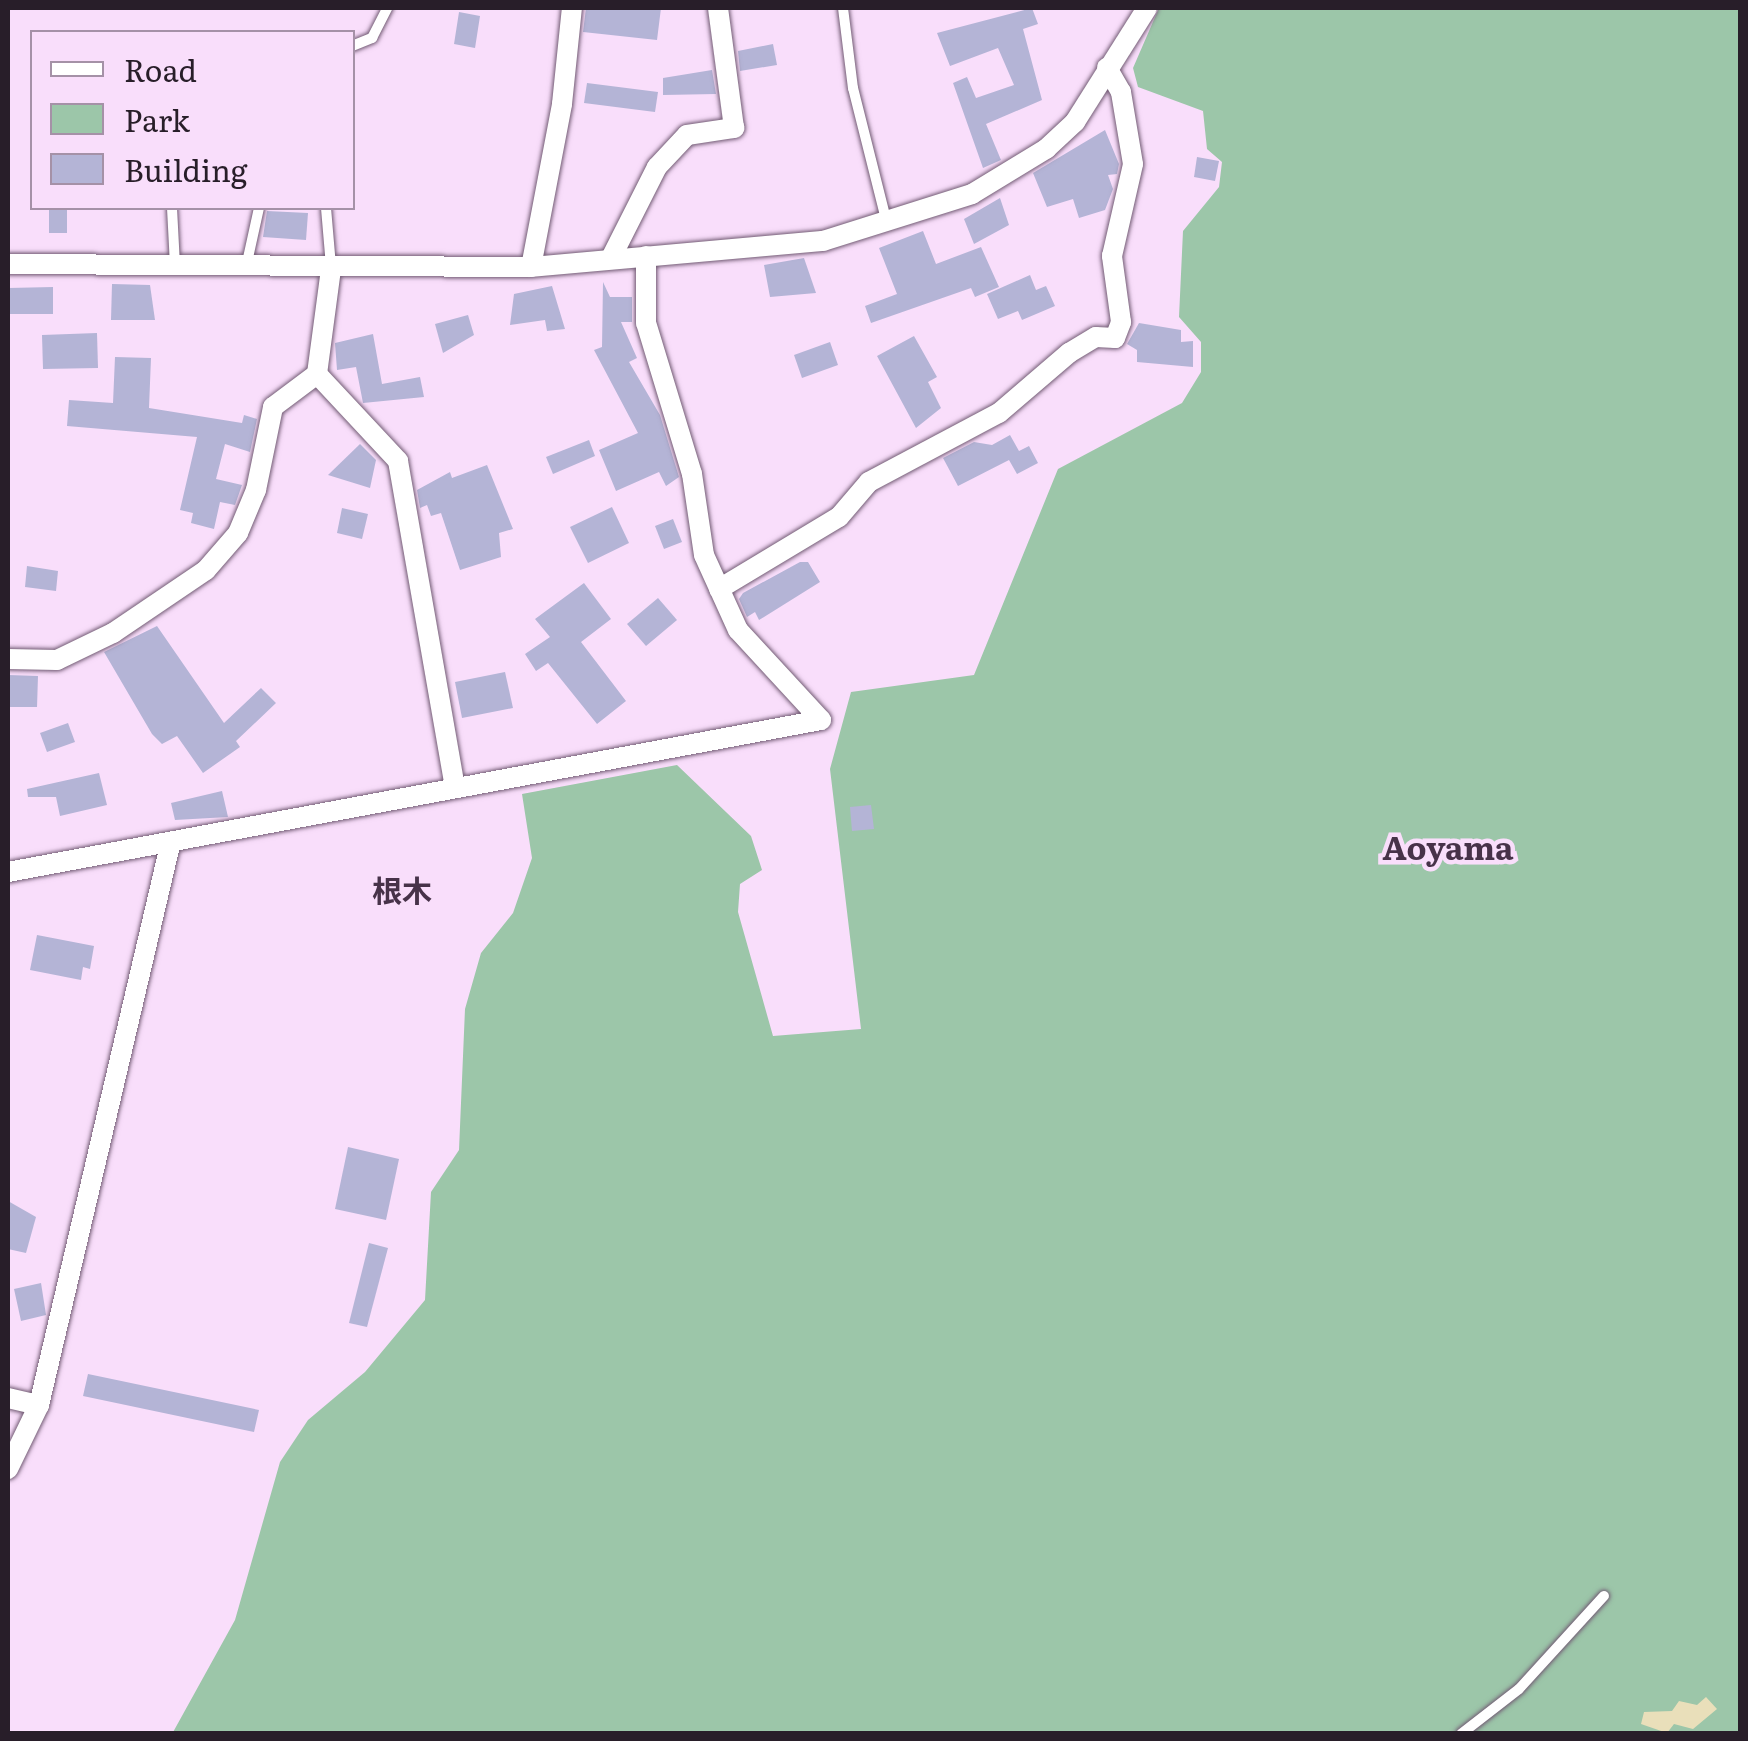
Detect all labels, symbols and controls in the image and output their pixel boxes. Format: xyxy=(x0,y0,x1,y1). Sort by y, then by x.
legend xyxy=(30,30,355,210)
text: Road xyxy=(124,47,197,91)
text: Park xyxy=(124,97,190,141)
text: Building xyxy=(124,147,248,191)
district label: Aoyama xyxy=(1382,827,1514,865)
district label: 根木 xyxy=(372,871,432,907)

